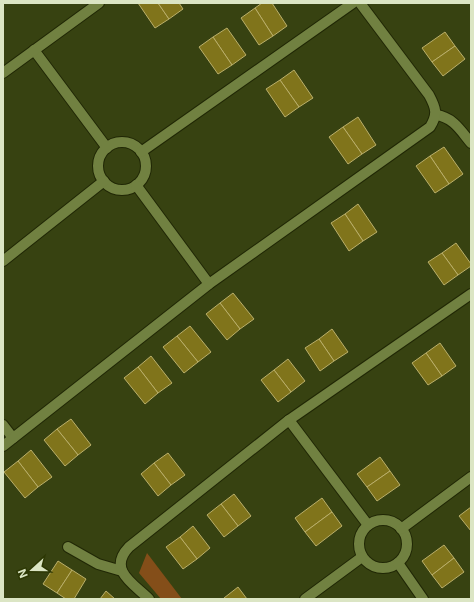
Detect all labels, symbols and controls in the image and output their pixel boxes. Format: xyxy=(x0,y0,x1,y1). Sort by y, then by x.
north arrow xyxy=(12,550,52,590)
text: N xyxy=(15,567,31,580)

